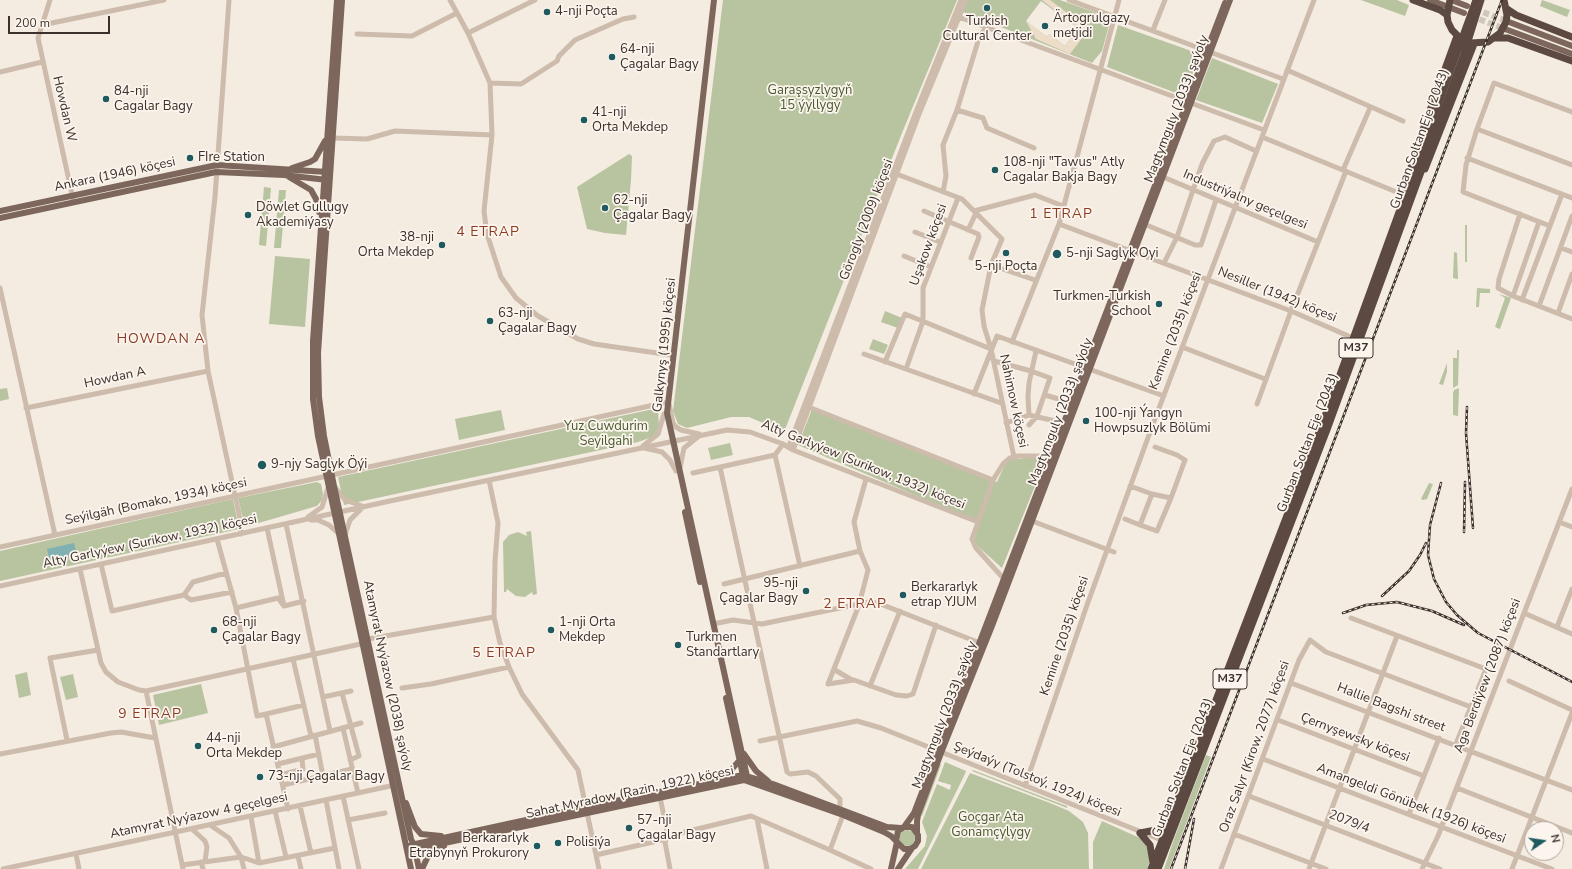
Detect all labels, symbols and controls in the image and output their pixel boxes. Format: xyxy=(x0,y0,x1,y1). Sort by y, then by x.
marker: Turkish Cultural Center xyxy=(982,3,992,13)
place label: 4-nji Poçta xyxy=(555,4,618,20)
marker: 4-nji Poçta xyxy=(542,7,552,17)
scale bar xyxy=(10,8,112,34)
place label: Ärtogrulgazy metjidi xyxy=(1053,11,1130,42)
place label: Turkish Cultural Center xyxy=(943,14,1031,45)
text: 200 m xyxy=(15,15,50,31)
marker: Ärtogrulgazy metjidi xyxy=(1040,21,1050,31)
street label: Magtymguly (2033) şaýoly xyxy=(1142,33,1212,185)
place label: 64-nji Çagalar Bagy xyxy=(620,42,699,73)
marker: 64-nji Çagalar Bagy xyxy=(607,52,617,62)
street label: Gurban Soltan Eje (2043) xyxy=(1387,67,1453,211)
street label: Howdan W xyxy=(49,74,79,144)
park label: Garaşsyzlygyň 15 ýyllygy xyxy=(768,83,852,114)
place label: 84-nji Cagalar Bagy xyxy=(114,84,193,115)
marker: 84-nji Cagalar Bagy xyxy=(101,94,111,104)
place label: 41-nji Orta Mekdep xyxy=(592,105,668,136)
marker: 41-nji Orta Mekdep xyxy=(579,115,589,125)
place label: FIre Station xyxy=(198,150,265,166)
marker: FIre Station xyxy=(185,153,195,163)
street label: Ankara (1946) köçesi xyxy=(53,155,177,195)
place label: 108-nji "Tawus" Atly Cagalar Bakja Bagy xyxy=(1003,155,1125,186)
street label: Görogly (2009) köçesi xyxy=(837,157,897,283)
marker: 108-nji "Tawus" Atly Cagalar Bakja Bagy xyxy=(990,165,1000,175)
street label: Industriýalny geçelgesi xyxy=(1180,167,1310,233)
place label: 62-nji Çagalar Bagy xyxy=(613,193,692,224)
place label: Döwlet Gullugy Akademiýasy xyxy=(256,200,348,231)
street label: Uşakow köçesi xyxy=(907,202,951,288)
marker: 62-nji Çagalar Bagy xyxy=(600,203,610,213)
district label: 1 ETRAP xyxy=(1029,207,1093,223)
marker: Döwlet Gullugy Akademiýasy xyxy=(243,210,253,220)
district label: 4 ETRAP xyxy=(456,225,520,241)
place label: 38-nji Orta Mekdep xyxy=(358,230,434,261)
marker: 38-nji Orta Mekdep xyxy=(437,240,447,250)
place label: 5-nji Saglyk Oyi xyxy=(1066,246,1159,262)
marker: 5-nji Poçta xyxy=(1001,248,1011,258)
marker: 5-nji Saglyk Oyi xyxy=(1051,248,1063,260)
place label: 5-nji Poçta xyxy=(975,259,1037,275)
street label: Nesiller (1942) köçesi xyxy=(1215,264,1339,326)
street label: Kemine (2035) köçesi xyxy=(1146,270,1206,392)
street label: Galkynyş (1995) köçesi xyxy=(650,277,680,413)
place label: Turkmen-Turkish School xyxy=(1053,289,1151,320)
marker: Turkmen-Turkish School xyxy=(1154,299,1164,309)
place label: 63-nji Çagalar Bagy xyxy=(498,306,577,337)
marker: 63-nji Çagalar Bagy xyxy=(485,316,495,326)
district label: HOWDAN A xyxy=(116,332,206,348)
street label: Magtymguly (2033) şaýoly xyxy=(1026,336,1096,488)
road number: M37 xyxy=(1339,338,1373,358)
street label: Nahimow köçesi xyxy=(995,353,1031,449)
street label: Howdan A xyxy=(83,364,147,392)
street label: Gurban Soltan Eje (2043) xyxy=(1274,371,1342,515)
place label: 100-nji Ýangyn Howpsuzlyk Bölümi xyxy=(1094,406,1211,437)
marker: 100-nji Ýangyn Howpsuzlyk Bölümi xyxy=(1081,416,1091,426)
street label: Alty Garlyýew (Surikow, 1932) köçesi xyxy=(759,417,967,513)
park label: Yuz Cuwdurim Seyilgahi xyxy=(564,419,648,450)
place label: 9-njy Saglyk Öýi xyxy=(271,457,367,473)
marker: 9-njy Saglyk Öýi xyxy=(256,459,268,471)
street label: Seýilgäh (Bomako, 1934) köçesi xyxy=(64,475,248,529)
street label: Alty Garlyýew (Surikow, 1932) köçesi xyxy=(41,512,259,572)
street label: Kemine (2035) köçesi xyxy=(1037,574,1093,698)
place label: 95-nji Çagalar Bagy xyxy=(719,576,798,607)
street label: Atamyrat Nyýazow (2038) şaýoly xyxy=(359,579,415,773)
place label: Berkararlyk etrap YJUM xyxy=(911,580,978,611)
marker: 95-nji Çagalar Bagy xyxy=(801,586,811,596)
marker: Berkararlyk etrap YJUM xyxy=(898,590,908,600)
district label: 2 ETRAP xyxy=(823,597,887,613)
street label: Aga Berdiýew (2087) köçesi xyxy=(1451,597,1525,755)
place label: 68-nji Çagalar Bagy xyxy=(222,615,301,646)
place label: 1-nji Orta Mekdep xyxy=(559,615,616,646)
marker: 68-nji Çagalar Bagy xyxy=(209,625,219,635)
marker: 1-nji Orta Mekdep xyxy=(546,625,556,635)
place label: Turkmen Standartlary xyxy=(686,630,759,661)
street label: Magtymguly (2033) şaýoly xyxy=(910,639,980,791)
marker: Turkmen Standartlary xyxy=(673,640,683,650)
district label: 5 ETRAP xyxy=(472,646,536,662)
street label: Oraz Salyr (Kirow, 2077) köçesi xyxy=(1217,659,1293,835)
road number: M37 xyxy=(1213,669,1247,689)
street label: Hallie Bagshi street xyxy=(1335,680,1447,736)
street label: Gurban Soltan Eje (2043) xyxy=(1149,696,1217,840)
district label: 9 ETRAP xyxy=(118,707,182,723)
street label: Çernyşewsky köçesi xyxy=(1298,710,1412,766)
place label: 44-nji Orta Mekdep xyxy=(206,731,282,762)
street label: Şeýdaýy (Tolstoý, 1924) köçesi xyxy=(951,739,1123,821)
marker: 44-nji Orta Mekdep xyxy=(193,741,203,751)
street label: Amangeldi Gönübek (1926) köçesi xyxy=(1314,761,1508,847)
street label: Sahat Myradow (Razin, 1922) köçesi xyxy=(525,763,735,823)
place label: 73-nji Çagalar Bagy xyxy=(268,769,385,785)
marker: 73-nji Çagalar Bagy xyxy=(255,772,265,782)
street label: Atamyrat Nyýazow 4 geçelgesi xyxy=(109,790,289,842)
street label: 2079/4 xyxy=(1326,807,1372,837)
park label: Goçgar Ata Gonamçylygy xyxy=(951,810,1031,841)
place label: 57-nji Çagalar Bagy xyxy=(637,813,716,844)
north arrow xyxy=(1524,821,1564,861)
marker: 57-nji Çagalar Bagy xyxy=(624,823,634,833)
place label: Berkararlyk Etrabynyň Prokurory xyxy=(409,831,529,862)
text: N xyxy=(1547,833,1563,844)
place label: Polisiýa xyxy=(566,835,611,851)
marker: Polisiýa xyxy=(553,838,563,848)
marker: Berkararlyk Etrabynyň Prokurory xyxy=(532,841,542,851)

